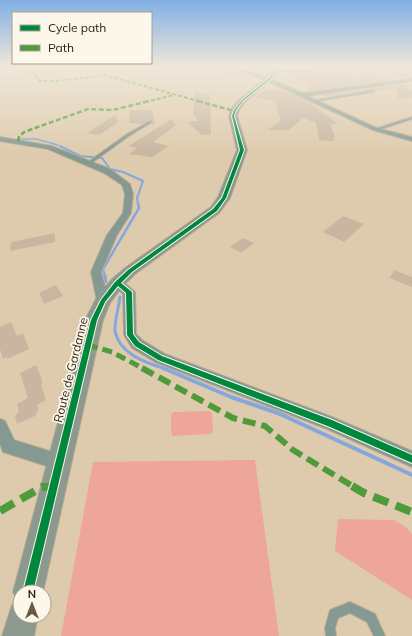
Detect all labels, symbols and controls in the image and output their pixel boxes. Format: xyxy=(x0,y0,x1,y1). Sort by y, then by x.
legend xyxy=(12,12,152,64)
text: Cycle path xyxy=(48,20,106,35)
text: Path xyxy=(48,40,74,55)
street label: Route de Gardanne xyxy=(50,316,91,424)
north arrow xyxy=(12,584,52,624)
text: N xyxy=(28,587,36,601)

